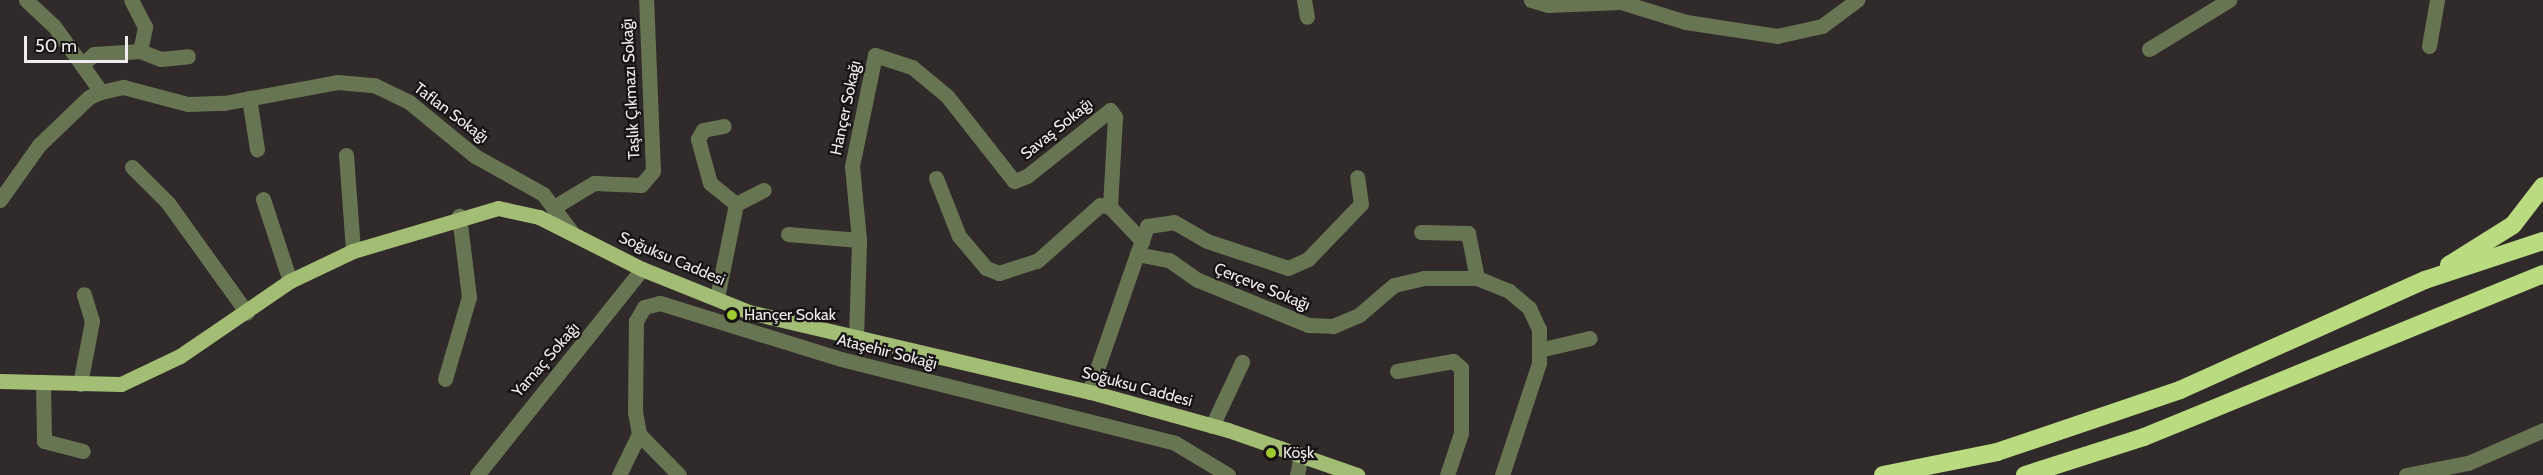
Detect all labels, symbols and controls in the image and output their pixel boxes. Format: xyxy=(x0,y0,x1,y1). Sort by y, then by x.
street label: Taşlık Çıkmazı Sokağı xyxy=(618,18,644,160)
scale bar xyxy=(27,24,130,62)
text: 50 m xyxy=(35,35,77,57)
street label: Hançer Sokağı xyxy=(827,59,865,157)
street label: Taflan Sokağı xyxy=(410,79,492,147)
street label: Savaş Sokağı xyxy=(1017,94,1097,164)
street label: Soğuksu Caddesi xyxy=(616,228,728,290)
street label: Çerçeve Sokağı xyxy=(1211,259,1313,315)
place label: Hançer Sokak xyxy=(744,305,836,325)
marker: Hançer Sokak xyxy=(725,308,739,322)
street label: Yamaç Sokağı xyxy=(508,319,584,401)
street label: Ataşehir Sokağı xyxy=(835,330,939,374)
street label: Soğuksu Caddesi xyxy=(1080,363,1194,411)
place label: Köşk xyxy=(1283,443,1314,463)
marker: Köşk xyxy=(1264,446,1278,460)

